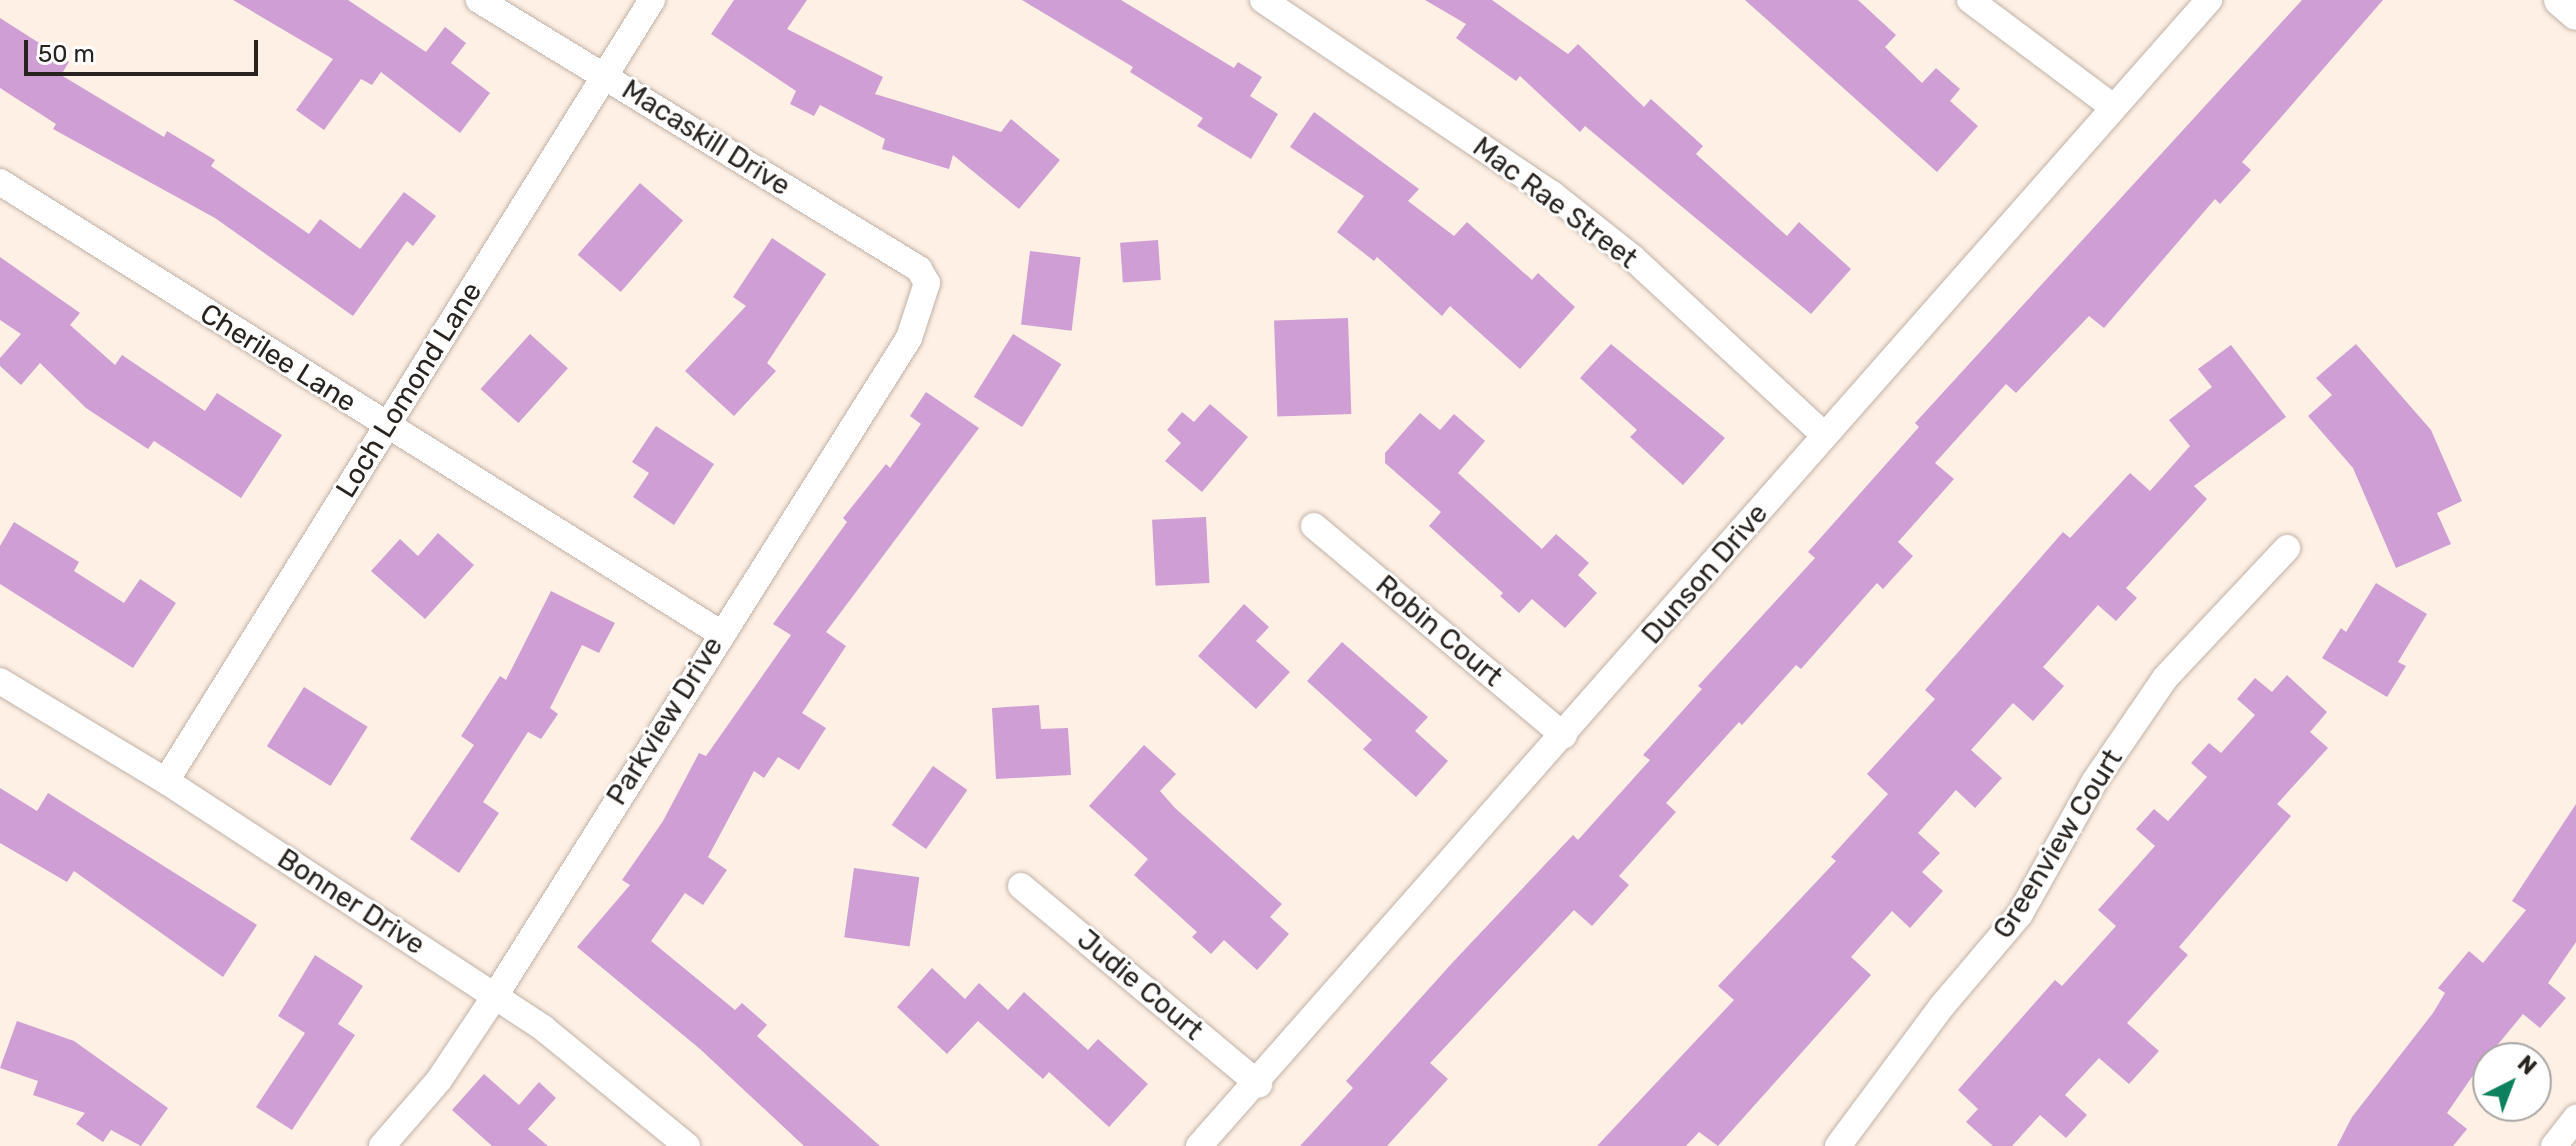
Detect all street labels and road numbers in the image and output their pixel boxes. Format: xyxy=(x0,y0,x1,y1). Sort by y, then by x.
street label: Macaskill Drive xyxy=(616,73,796,203)
street label: Mac Rae Street xyxy=(1466,130,1644,276)
street label: Loch Lomond Lane xyxy=(329,276,489,504)
street label: Cherilee Lane xyxy=(194,297,362,419)
street label: Dunson Drive xyxy=(1635,497,1775,651)
street label: Robin Court xyxy=(1369,568,1509,694)
street label: Parkview Drive xyxy=(600,630,730,812)
street label: Greenview Court xyxy=(1986,743,2130,945)
street label: Bonner Drive xyxy=(271,842,431,962)
street label: Judie Court xyxy=(1070,923,1210,1047)

